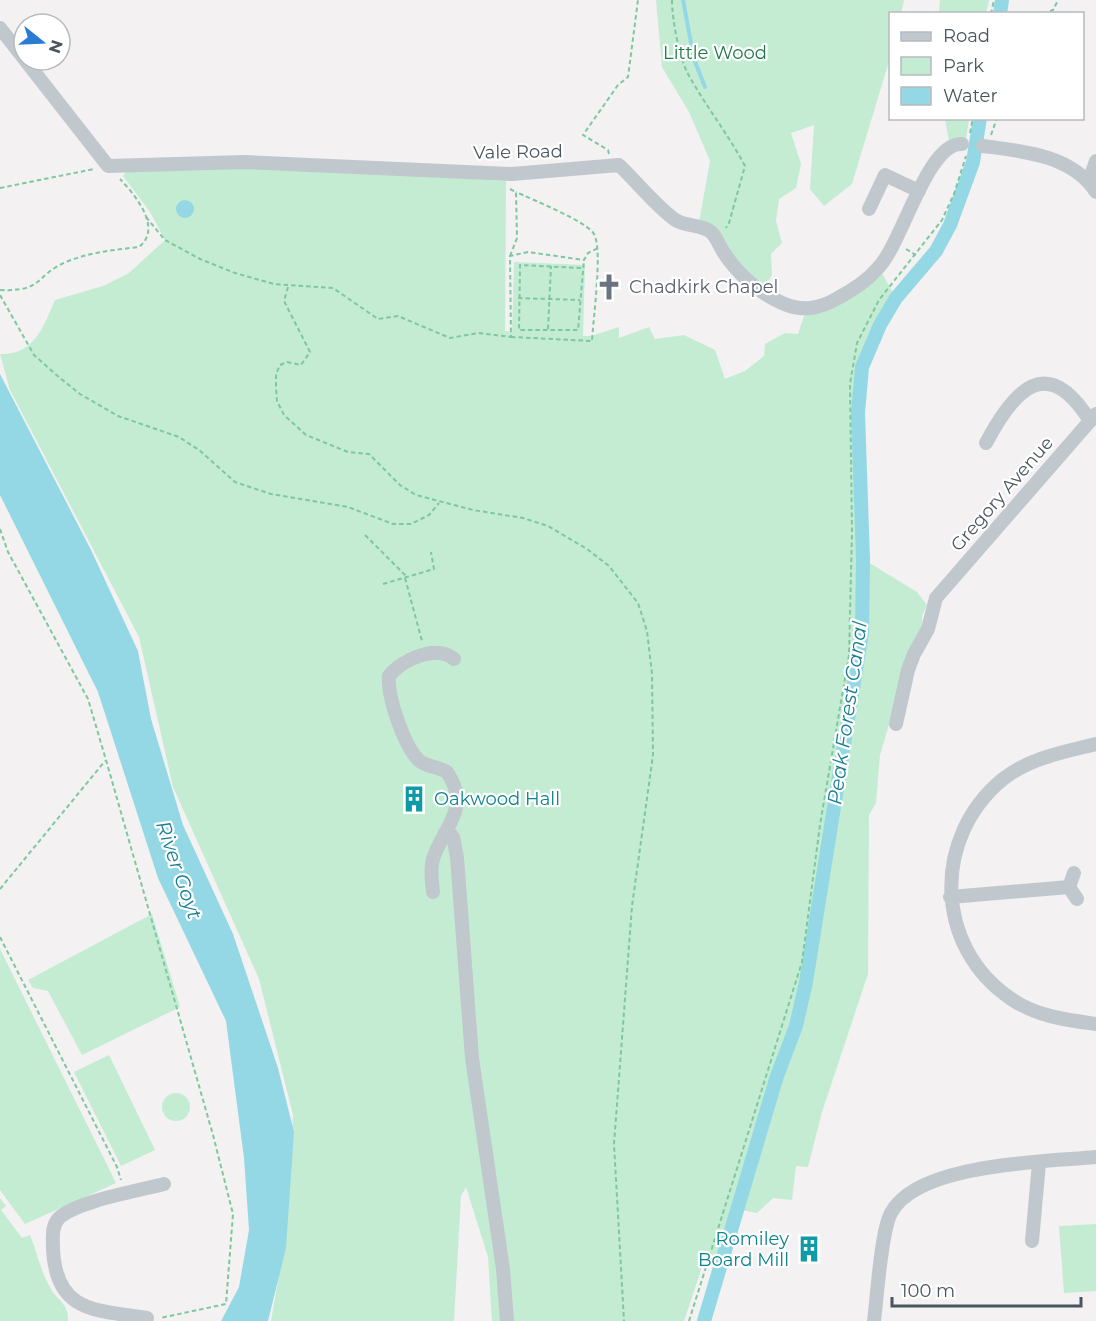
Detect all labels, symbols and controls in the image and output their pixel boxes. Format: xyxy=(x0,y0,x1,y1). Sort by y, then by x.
north arrow xyxy=(12,12,72,72)
legend xyxy=(889,12,1084,120)
text: Road xyxy=(943,25,990,47)
text: N xyxy=(45,37,67,56)
park label: Little Wood xyxy=(663,42,767,64)
text: Park xyxy=(943,55,984,77)
text: Water xyxy=(943,85,998,107)
street label: Vale Road xyxy=(473,140,563,164)
church icon: Chadkirk Chapel xyxy=(594,272,624,302)
place label: Chadkirk Chapel xyxy=(629,276,778,298)
street label: Gregory Avenue xyxy=(946,432,1058,556)
water label: Peak Forest Canal xyxy=(822,619,872,806)
building icon: Oakwood Hall xyxy=(399,784,429,814)
place label: Oakwood Hall xyxy=(434,788,560,810)
water label: River Goyt xyxy=(151,818,207,922)
place label: Romiley Board Mill xyxy=(698,1228,789,1271)
building icon: Romiley Board Mill xyxy=(794,1234,824,1264)
scale bar xyxy=(892,1270,1081,1308)
text: 100 m xyxy=(901,1280,955,1302)

